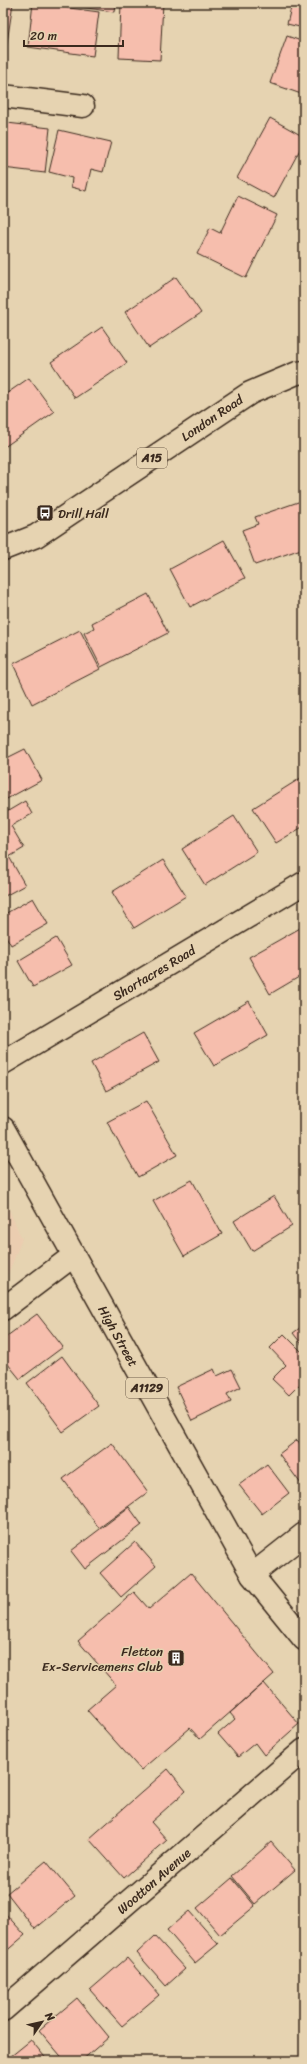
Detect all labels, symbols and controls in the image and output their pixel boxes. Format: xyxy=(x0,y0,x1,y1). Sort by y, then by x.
scale bar xyxy=(24,22,123,48)
text: 20 m xyxy=(30,25,57,47)
street label: London Road xyxy=(176,388,249,447)
road number: A15 xyxy=(137,448,167,468)
place label: Drill Hall xyxy=(58,502,109,525)
bus stop icon: Drill Hall xyxy=(35,503,55,523)
street label: Shortacres Road xyxy=(108,939,201,1007)
street label: High Street xyxy=(92,1301,145,1371)
road number: A1129 xyxy=(126,1378,168,1398)
place label: Fletton Ex-Servicemens Club xyxy=(42,1640,163,1678)
building icon: Fletton Ex-Servicemens Club xyxy=(166,1648,186,1668)
street label: Wootton Avenue xyxy=(112,1842,196,1920)
north arrow xyxy=(22,2002,62,2042)
text: N xyxy=(39,2007,60,2025)

